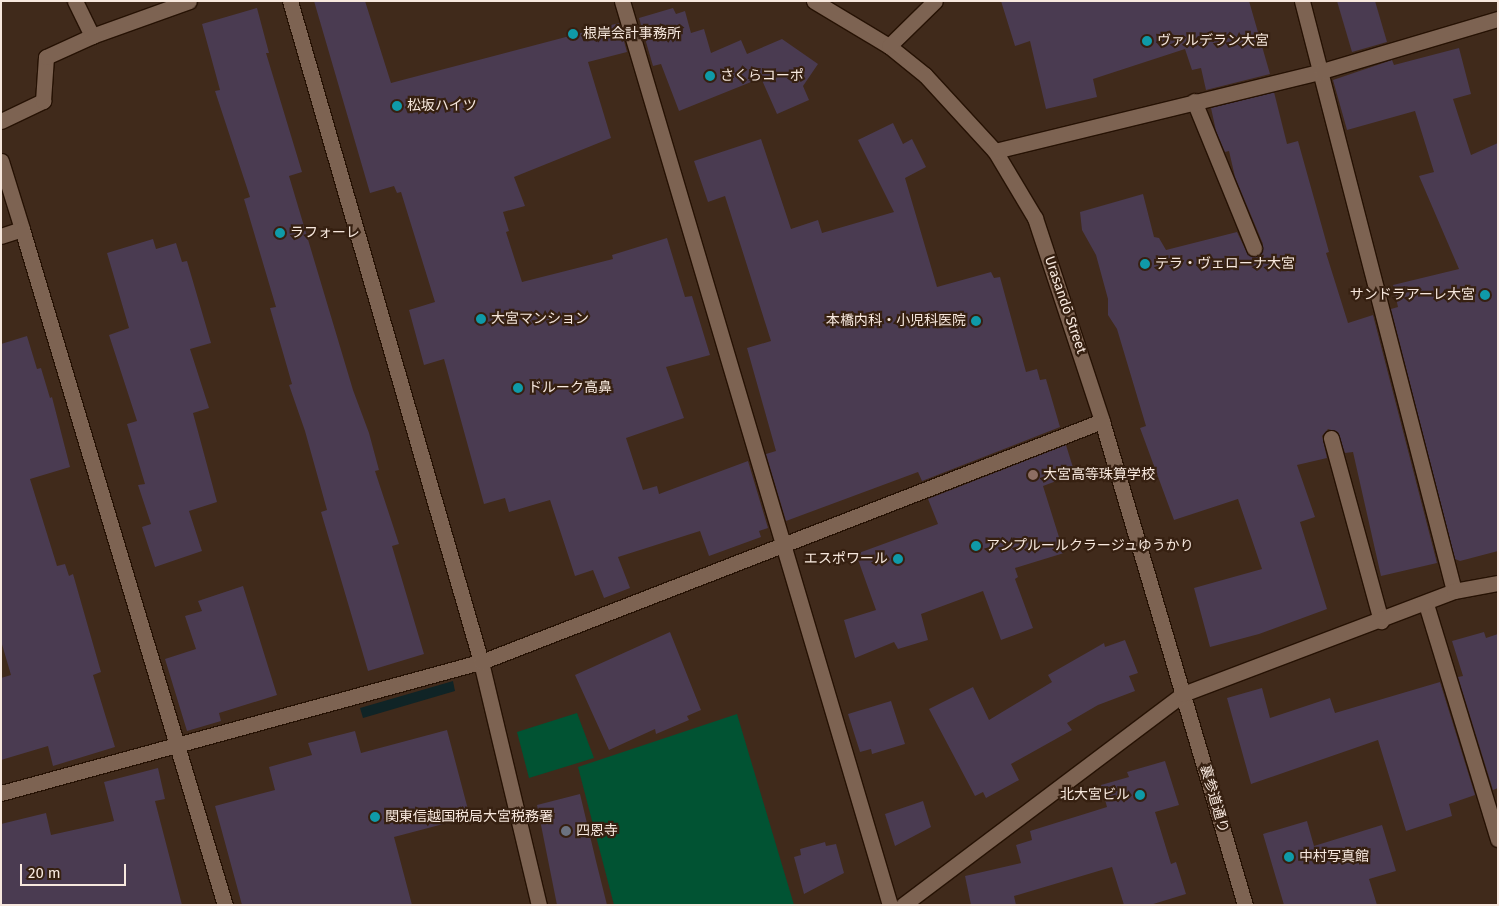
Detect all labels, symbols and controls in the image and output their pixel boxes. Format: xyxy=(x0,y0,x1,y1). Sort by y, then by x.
place label: 根岸会計事務所 xyxy=(583,26,681,42)
marker: 根岸会計事務所 xyxy=(567,28,579,40)
place label: ヴァルデラン大宮 xyxy=(1157,33,1269,49)
marker: ヴァルデラン大宮 xyxy=(1141,35,1153,47)
place label: さくらコーポ xyxy=(720,68,804,84)
marker: さくらコーポ xyxy=(704,70,716,82)
place label: 松坂ハイツ xyxy=(407,98,477,114)
marker: 松坂ハイツ xyxy=(391,100,403,112)
place label: ラフォーレ xyxy=(290,225,360,241)
marker: ラフォーレ xyxy=(274,227,286,239)
street label: Urasandō Street xyxy=(1040,254,1090,356)
place label: テラ・ヴェローナ大宮 xyxy=(1155,256,1295,272)
marker: テラ・ヴェローナ大宮 xyxy=(1139,258,1151,270)
place label: サンドラアーレ大宮 xyxy=(1350,287,1475,303)
marker: サンドラアーレ大宮 xyxy=(1479,289,1491,301)
place label: 大宮マンション xyxy=(491,311,589,327)
marker: 大宮マンション xyxy=(475,313,487,325)
place label: 本橋内科・小児科医院 xyxy=(826,313,966,329)
marker: 本橋内科・小児科医院 xyxy=(970,315,982,327)
place label: ドルーク高鼻 xyxy=(528,380,612,396)
marker: ドルーク高鼻 xyxy=(512,382,524,394)
place label: 大宮高等珠算学校 xyxy=(1043,467,1155,483)
marker: 大宮高等珠算学校 xyxy=(1027,469,1039,481)
place label: アンプルールクラージュゆうかり xyxy=(986,538,1196,554)
marker: アンプルールクラージュゆうかり xyxy=(970,540,982,552)
place label: エスポワール xyxy=(804,551,888,567)
marker: エスポワール xyxy=(892,553,904,565)
street label: 裏参道通り xyxy=(1196,763,1232,835)
place label: 北大宮ビル xyxy=(1060,787,1130,803)
marker: 北大宮ビル xyxy=(1134,789,1146,801)
place label: 関東信越国税局大宮税務署 xyxy=(385,809,553,825)
marker: 関東信越国税局大宮税務署 xyxy=(369,811,381,823)
place label: 四恩寺 xyxy=(576,823,618,839)
marker: 四恩寺 xyxy=(560,825,572,837)
place label: 中村写真館 xyxy=(1299,849,1369,865)
marker: 中村写真館 xyxy=(1283,851,1295,863)
scale bar xyxy=(22,854,129,886)
text: 20 m xyxy=(28,864,61,882)

